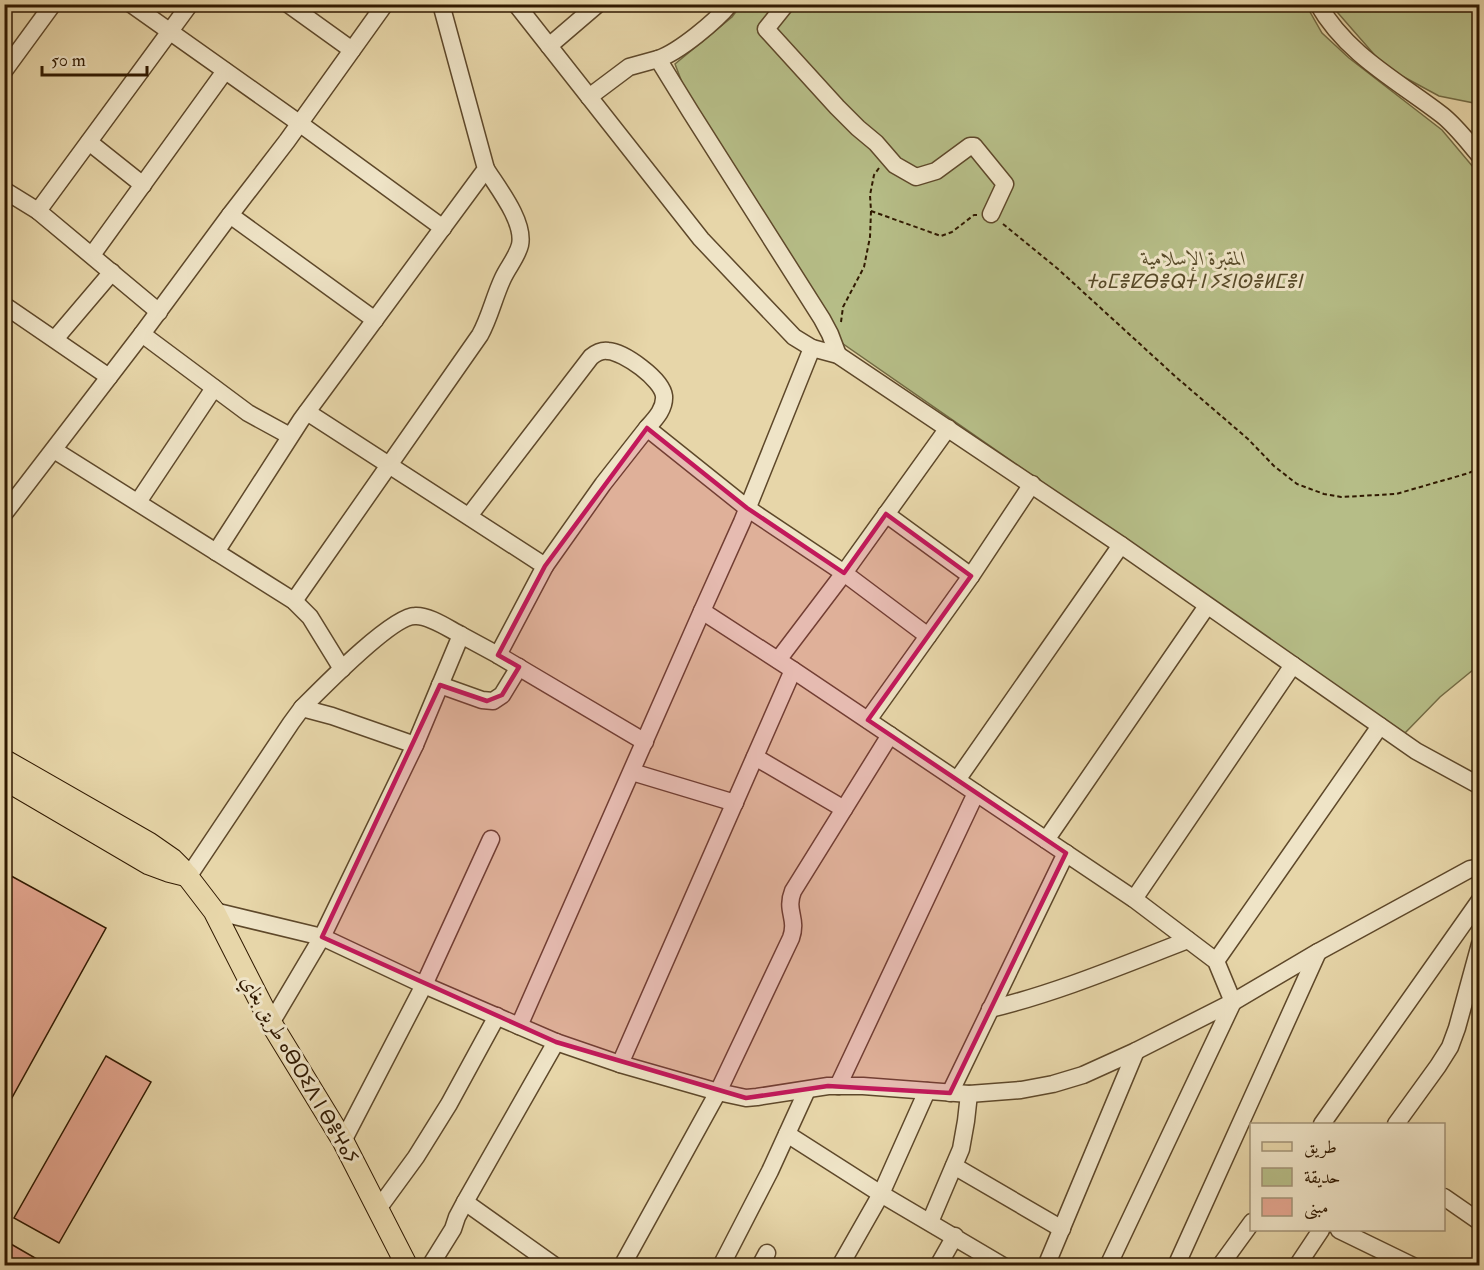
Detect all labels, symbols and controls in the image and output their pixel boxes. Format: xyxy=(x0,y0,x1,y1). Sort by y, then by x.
scale bar xyxy=(42,39,147,77)
text: 50 m xyxy=(51,49,86,72)
park label: المقبرة الإسلامية ⵜⴰⵎⴻⵇⴱⴻⵕⵜ ⵏ ⵢⵉⵏⵙⴻⵍⵎⴻⵏ xyxy=(1086,246,1304,294)
street label: طريق بغاي ⴰⴱⵔⵉⴷ ⵏ ⴱⴻⵖⴰⵢ xyxy=(233,970,364,1170)
legend xyxy=(1250,1123,1445,1231)
text: طريق xyxy=(1304,1136,1337,1159)
text: حديقة xyxy=(1304,1166,1340,1189)
text: مبنى xyxy=(1304,1196,1329,1220)

